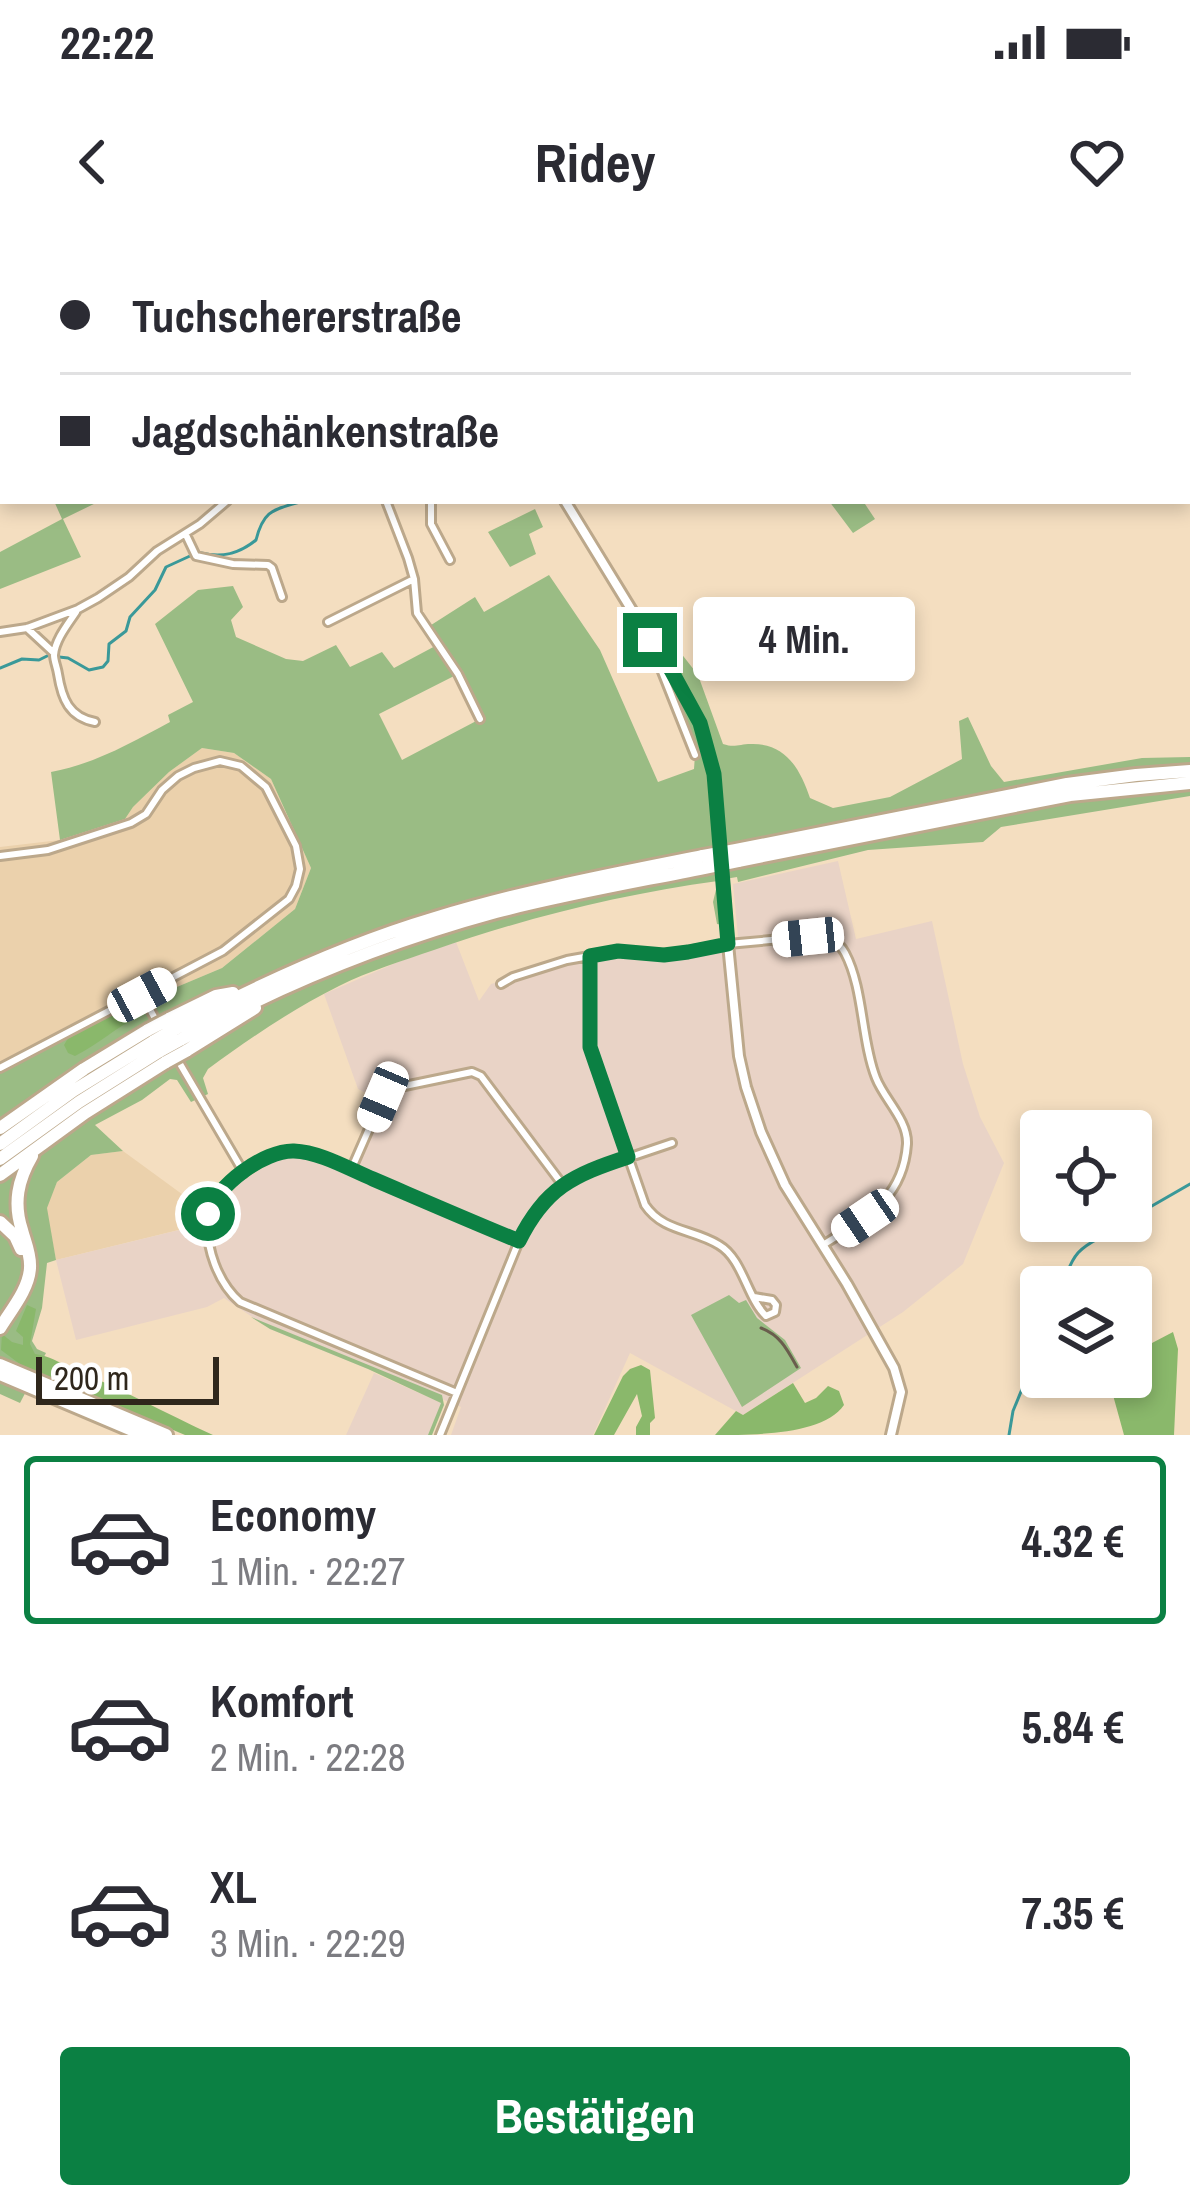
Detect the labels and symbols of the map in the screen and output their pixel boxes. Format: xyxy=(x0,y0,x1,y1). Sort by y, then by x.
callout: 4 Min. xyxy=(692,598,914,682)
route end xyxy=(623,613,677,667)
car xyxy=(770,915,846,959)
car xyxy=(102,962,182,1028)
car xyxy=(352,1057,414,1137)
car xyxy=(825,1183,905,1253)
route start xyxy=(181,1187,235,1241)
scale bar xyxy=(36,1351,219,1404)

